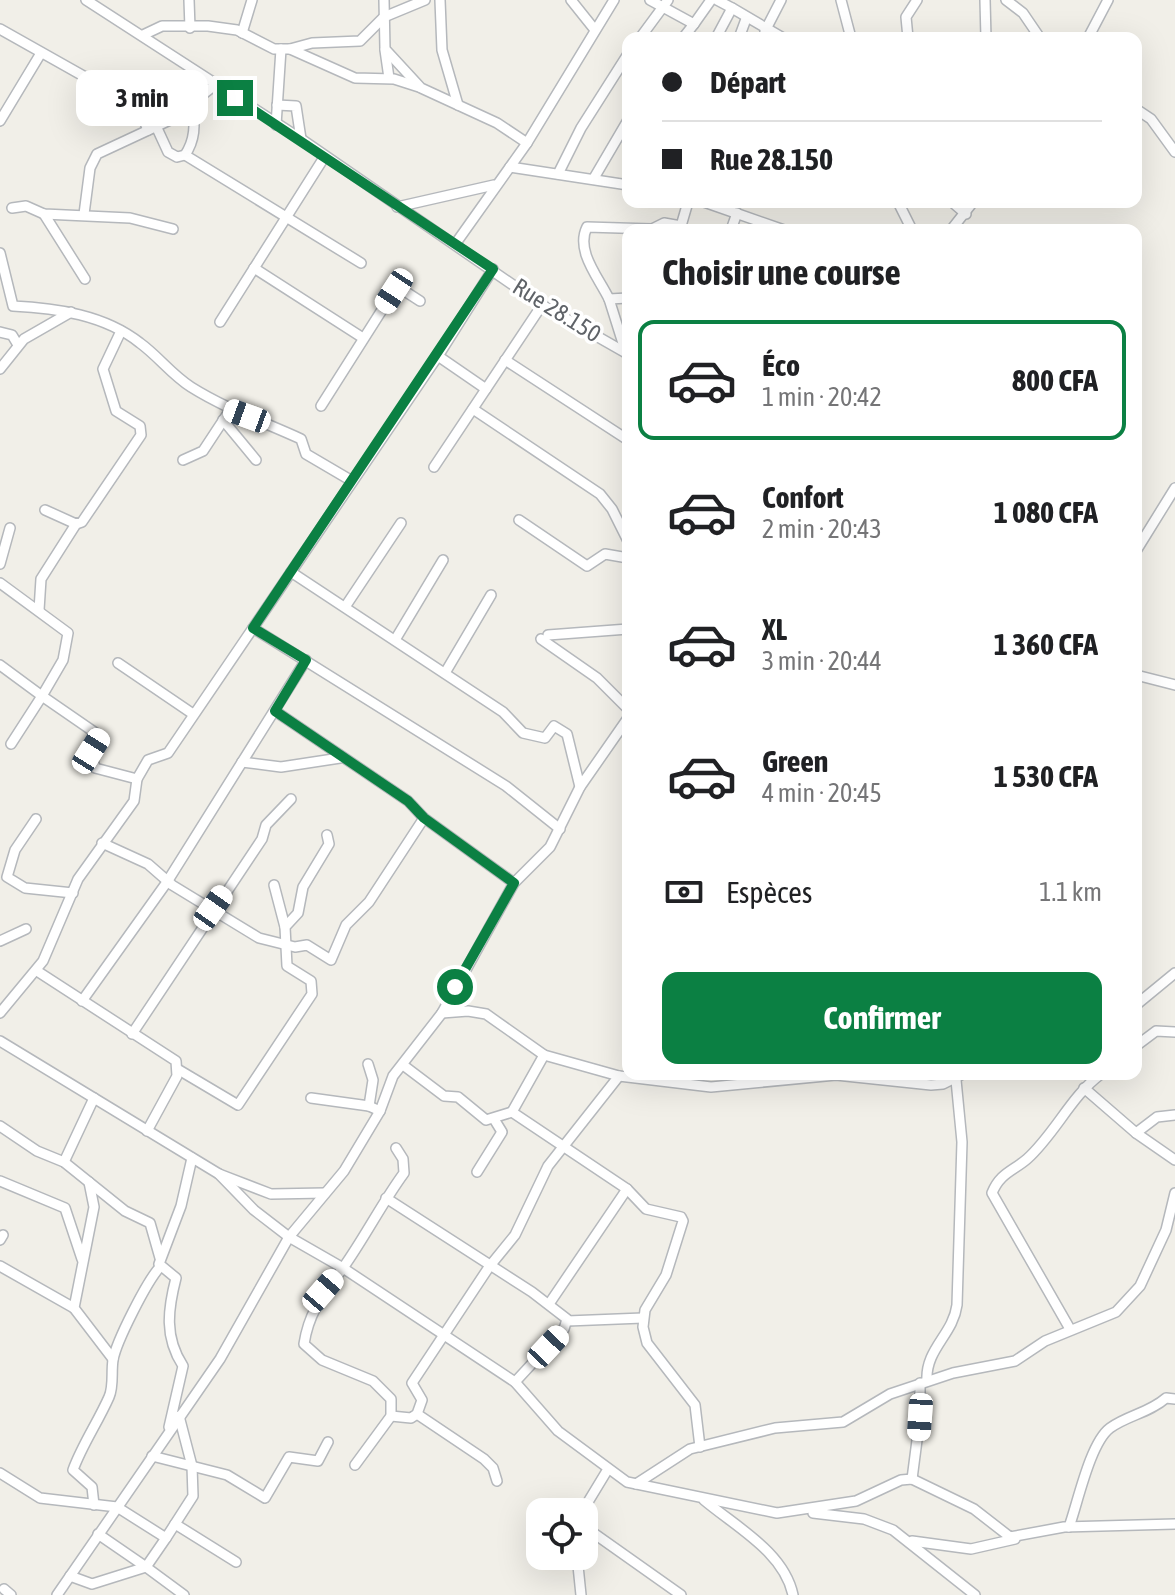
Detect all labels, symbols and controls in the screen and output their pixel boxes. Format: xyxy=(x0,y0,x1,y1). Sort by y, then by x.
text: Départ xyxy=(710,65,786,99)
callout: 3 min xyxy=(75,70,207,126)
route end xyxy=(217,80,253,116)
text: 3 min xyxy=(115,83,169,113)
text: Rue 28.150 xyxy=(710,142,833,176)
text: Choisir une course xyxy=(662,251,901,293)
car xyxy=(371,264,417,318)
street label: Rue 28.150 xyxy=(508,272,606,348)
icon: car xyxy=(666,344,738,416)
text: Éco xyxy=(762,348,800,382)
text: 800 CFA xyxy=(1012,363,1098,397)
text: 1 min · 20:42 xyxy=(762,382,882,412)
car xyxy=(220,397,274,435)
icon: car xyxy=(666,476,738,548)
text: Confort xyxy=(762,480,844,514)
text: 1 080 CFA xyxy=(994,495,1098,529)
text: 2 min · 20:43 xyxy=(762,514,882,544)
icon: car xyxy=(666,608,738,680)
text: XL xyxy=(762,612,787,646)
text: 1 360 CFA xyxy=(994,627,1098,661)
text: 3 min · 20:44 xyxy=(762,646,882,676)
car xyxy=(68,724,114,778)
icon: car xyxy=(666,740,738,812)
text: Green xyxy=(762,744,828,778)
text: 1 530 CFA xyxy=(994,759,1098,793)
text: 4 min · 20:45 xyxy=(762,778,882,808)
icon: cash xyxy=(662,870,706,914)
text: Espèces xyxy=(726,875,812,909)
text: 1.1 km xyxy=(1039,877,1102,907)
car xyxy=(189,881,237,935)
route start xyxy=(437,969,473,1005)
button: Confirmer xyxy=(662,972,1102,1064)
car xyxy=(298,1265,348,1317)
car xyxy=(523,1321,573,1373)
car xyxy=(906,1392,934,1442)
map controls xyxy=(526,1498,598,1570)
button: locate xyxy=(526,1498,598,1570)

